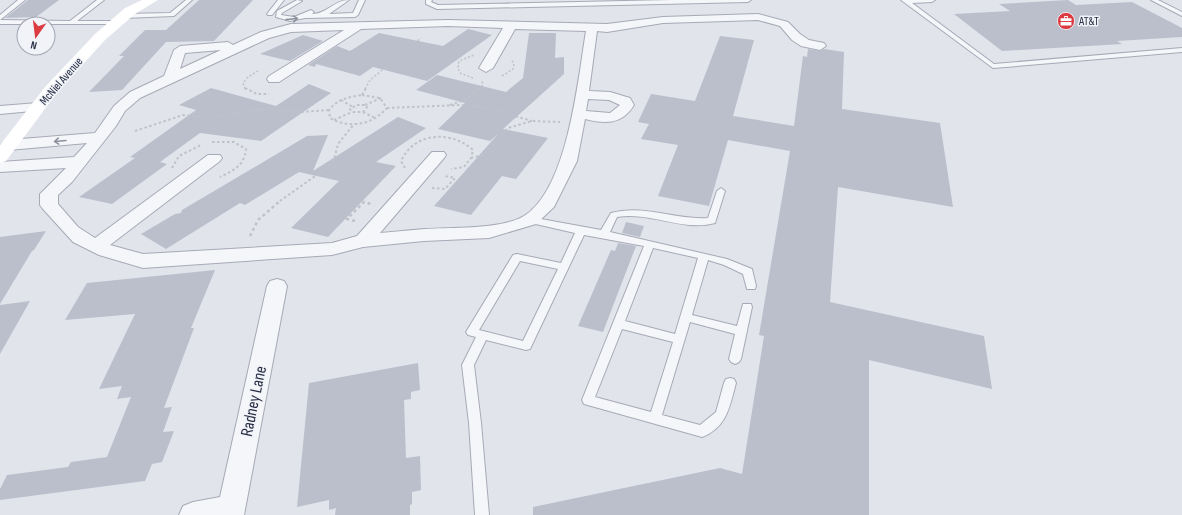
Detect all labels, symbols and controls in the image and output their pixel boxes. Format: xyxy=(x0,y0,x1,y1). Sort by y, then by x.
office icon: AT&T xyxy=(1056,11,1076,31)
place label: AT&T xyxy=(1078,14,1099,29)
one-way arrow xyxy=(285,15,298,22)
north arrow xyxy=(16,16,56,56)
text: N xyxy=(29,38,38,52)
street label: McNiel Avenue xyxy=(36,54,86,108)
one-way arrow xyxy=(54,137,67,144)
street label: Radney Lane xyxy=(237,364,271,438)

